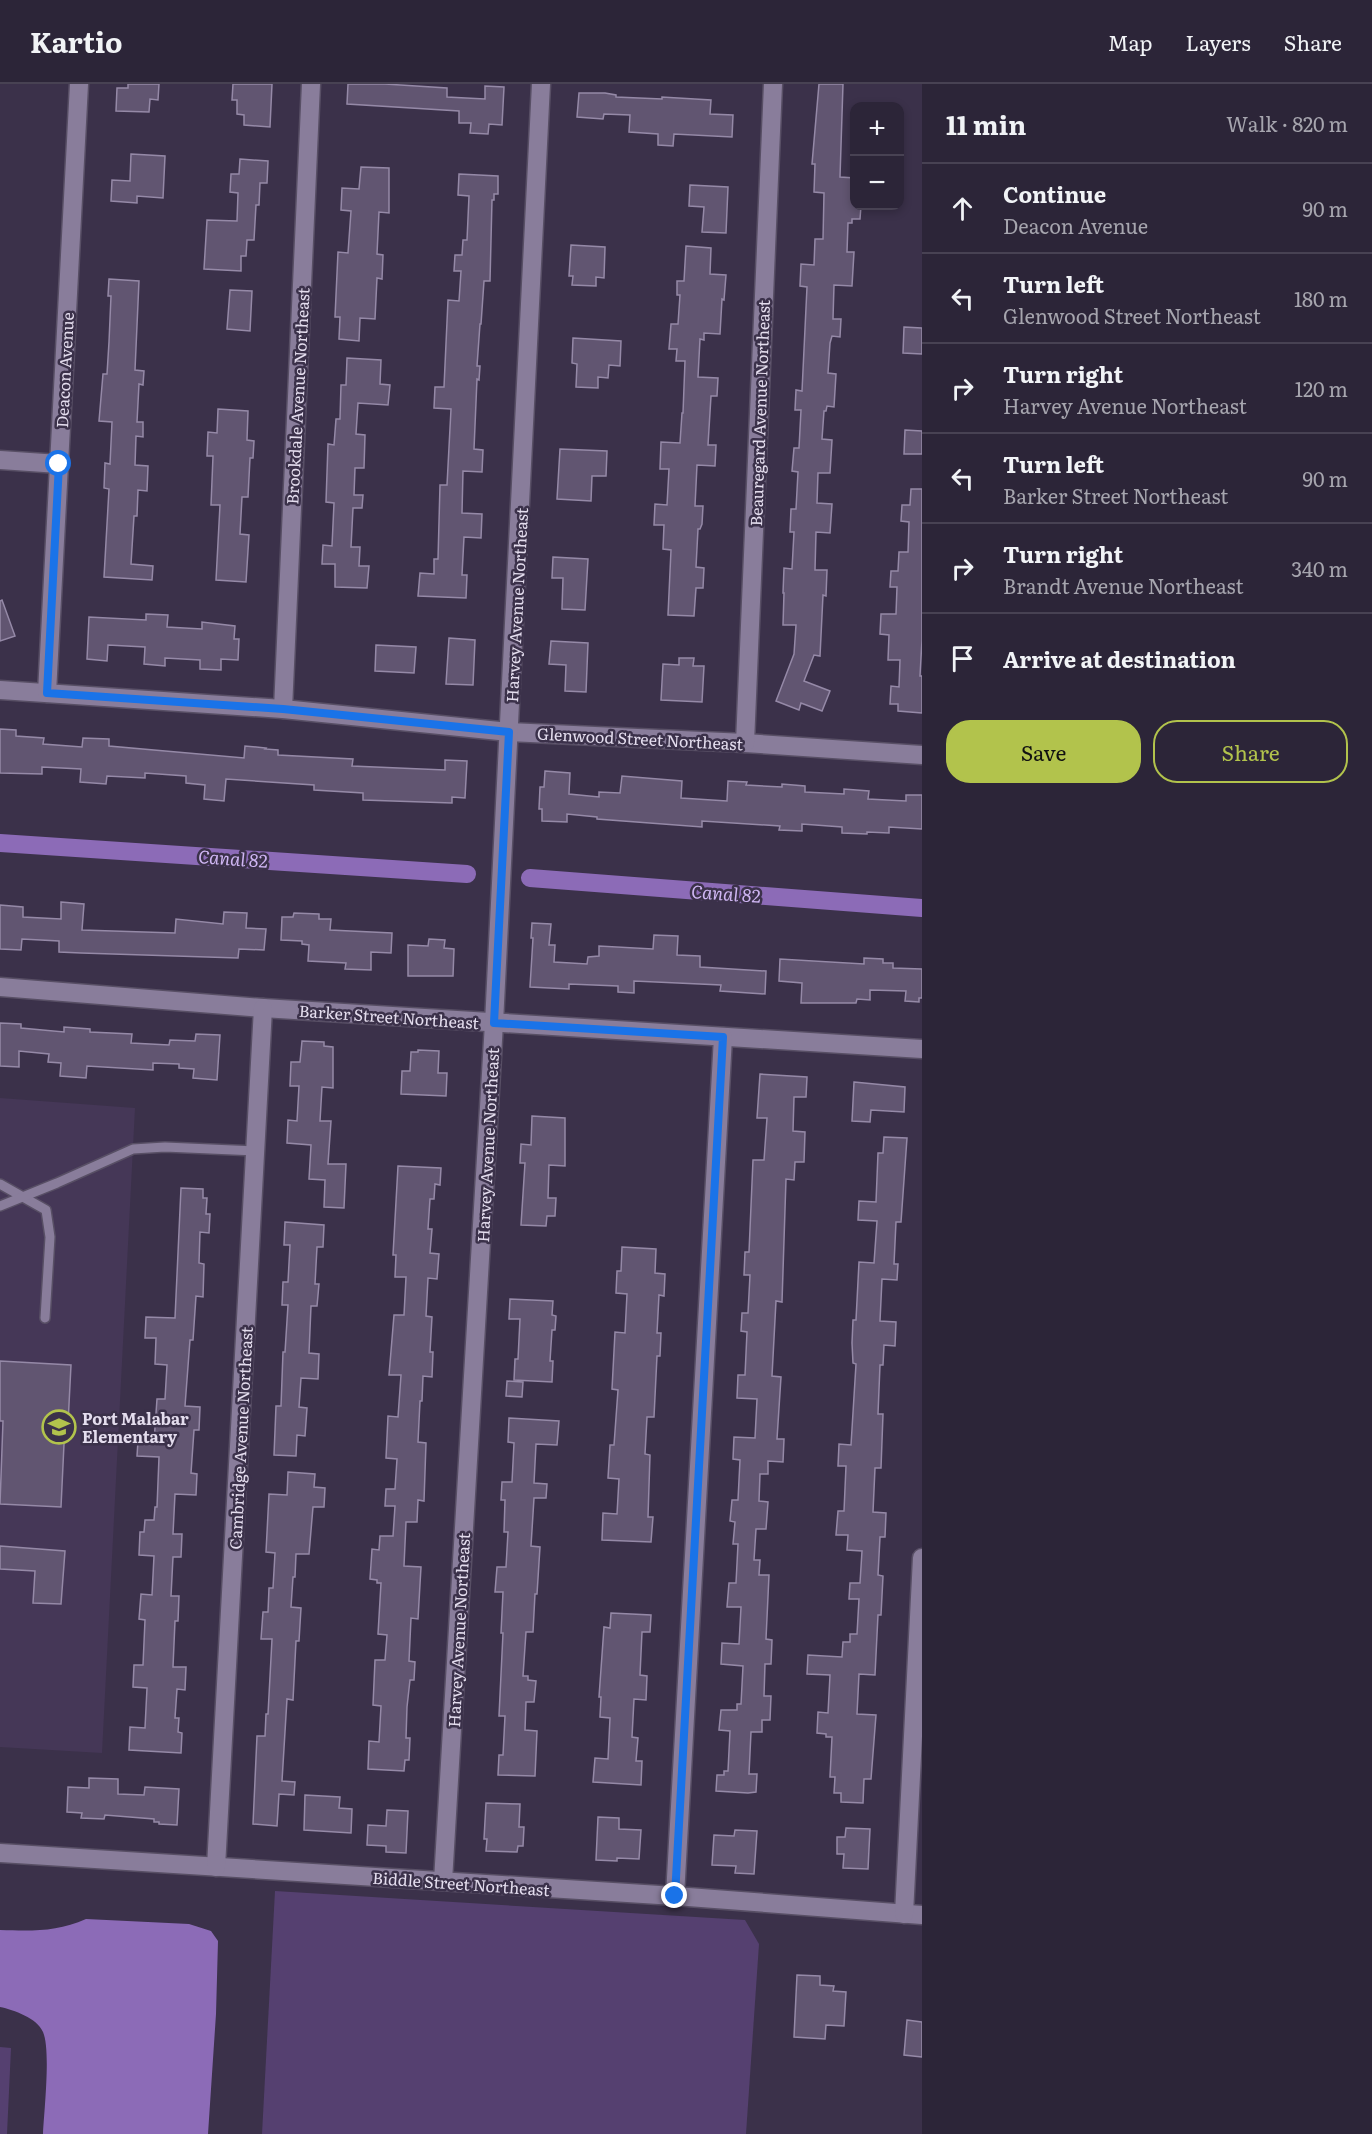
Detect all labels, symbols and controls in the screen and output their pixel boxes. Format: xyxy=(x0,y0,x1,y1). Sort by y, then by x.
text: Kartio xyxy=(30,20,123,62)
text: Map xyxy=(1108,26,1153,57)
text: Layers xyxy=(1186,26,1251,57)
text: Share xyxy=(1284,26,1342,57)
map controls xyxy=(850,102,904,210)
button: + xyxy=(850,102,904,156)
text: 11 min xyxy=(946,104,1026,143)
text: Walk · 820 m xyxy=(1226,108,1348,138)
button: − xyxy=(850,156,904,210)
text: Continue xyxy=(1003,177,1106,210)
icon: ahead xyxy=(946,192,979,225)
text: 90 m xyxy=(1303,193,1348,223)
text: Deacon Avenue xyxy=(1003,210,1148,240)
text: Turn left xyxy=(1003,267,1104,300)
icon: left xyxy=(946,282,979,315)
text: 180 m xyxy=(1294,283,1348,313)
street label: Brookdale Avenue Northeast xyxy=(279,286,315,505)
street label: Beauregard Avenue Northeast xyxy=(743,299,775,527)
text: Glenwood Street Northeast xyxy=(1003,300,1261,330)
street label: Deacon Avenue xyxy=(49,311,79,429)
text: Turn right xyxy=(1003,357,1123,390)
icon: right xyxy=(946,372,979,405)
text: 120 m xyxy=(1295,373,1348,403)
text: Harvey Avenue Northeast xyxy=(1003,390,1247,420)
text: Turn left xyxy=(1003,447,1104,480)
route start xyxy=(45,450,71,476)
icon: left xyxy=(946,462,979,495)
text: 90 m xyxy=(1303,463,1348,493)
text: Barker Street Northeast xyxy=(1003,480,1228,510)
street label: Harvey Avenue Northeast xyxy=(499,506,533,703)
text: Turn right xyxy=(1003,537,1123,570)
icon: right xyxy=(946,552,979,585)
text: 340 m xyxy=(1291,553,1348,583)
text: Brandt Avenue Northeast xyxy=(1003,570,1243,600)
icon: arrive xyxy=(946,642,979,675)
text: Arrive at destination xyxy=(1003,642,1236,675)
button: Save xyxy=(946,720,1141,783)
button: Share xyxy=(1153,720,1348,783)
street label: Glenwood Street Northeast xyxy=(536,721,744,755)
water label: Canal 82 xyxy=(197,842,269,874)
water label: Canal 82 xyxy=(690,877,762,909)
street label: Barker Street Northeast xyxy=(298,998,480,1034)
street label: Harvey Avenue Northeast xyxy=(470,1046,504,1243)
street label: Cambridge Avenue Northeast xyxy=(222,1326,258,1550)
place label: Port Malabar Elementary xyxy=(82,1406,189,1448)
school or university icon: Port Malabar Elementary xyxy=(41,1409,77,1445)
street label: Harvey Avenue Northeast xyxy=(441,1531,475,1728)
street label: Biddle Street Northeast xyxy=(372,1865,551,1901)
route end xyxy=(661,1882,687,1908)

